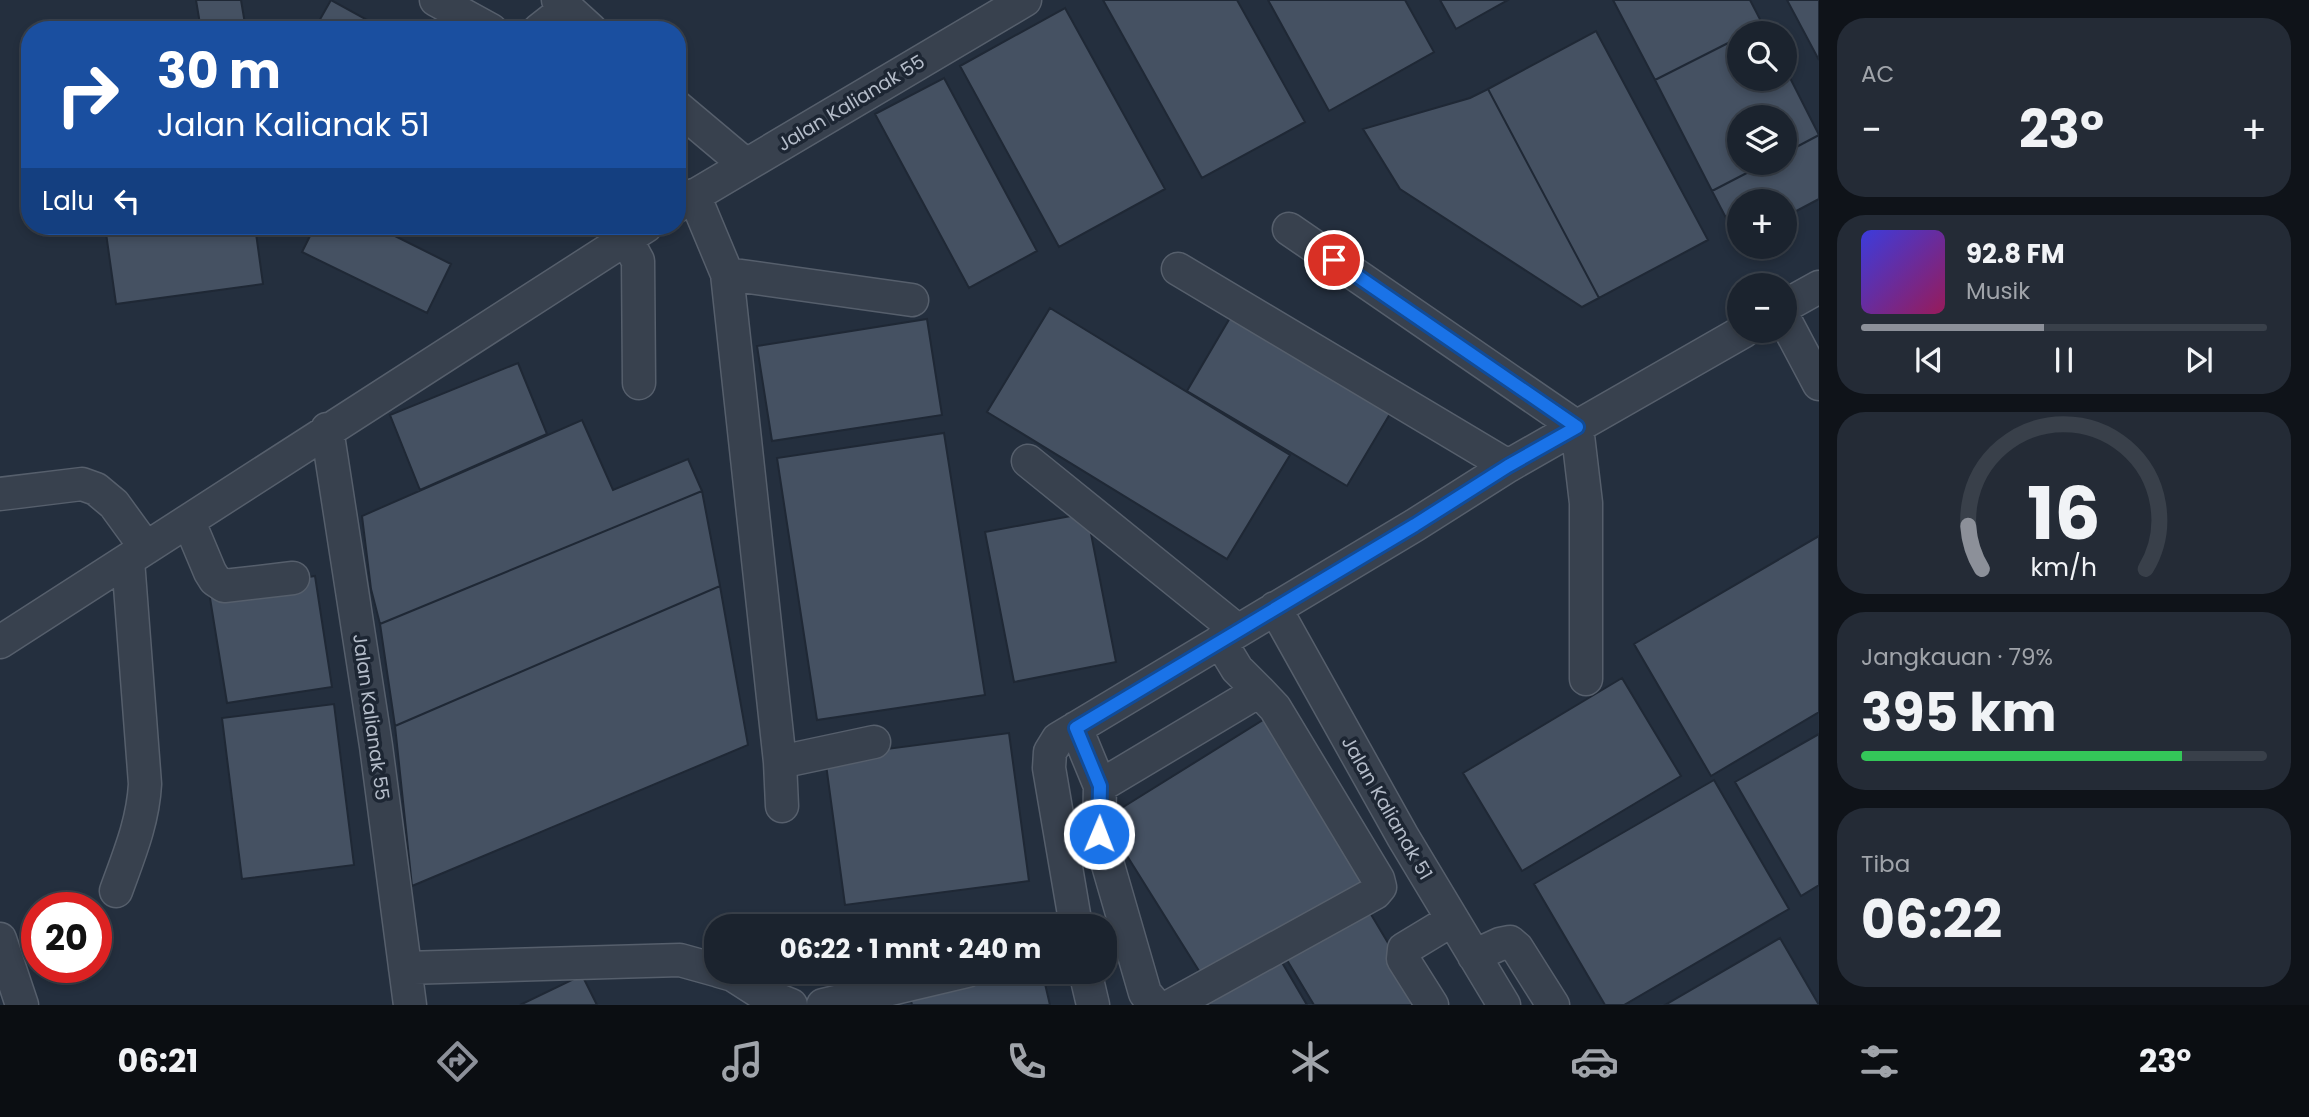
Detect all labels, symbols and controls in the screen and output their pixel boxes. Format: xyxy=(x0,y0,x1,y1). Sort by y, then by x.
map controls xyxy=(1727,21,1797,343)
button: search xyxy=(1727,21,1797,91)
text: 30 m xyxy=(157,37,281,105)
street label: Jalan Kalianak 55 xyxy=(772,48,930,158)
icon: right xyxy=(42,49,133,140)
text: AC xyxy=(1861,58,1894,90)
text: 23° xyxy=(2019,93,2104,166)
text: Jalan Kalianak 51 xyxy=(157,102,430,147)
text: − xyxy=(1861,103,1882,156)
text: + xyxy=(2241,103,2267,156)
button: layers xyxy=(1727,105,1797,175)
icon: left xyxy=(108,182,146,220)
text: Lalu xyxy=(42,183,94,219)
button: + xyxy=(1727,189,1797,259)
pin xyxy=(1304,230,1364,290)
text: 92.8 FM xyxy=(1966,236,2065,272)
icon: arrive xyxy=(1315,241,1353,279)
button: − xyxy=(1727,273,1797,343)
text: Musik xyxy=(1966,275,2030,307)
icon: previous xyxy=(1910,341,1948,379)
icon: pause xyxy=(2045,341,2083,379)
icon: next xyxy=(2180,341,2218,379)
text: 16 xyxy=(2027,463,2101,564)
text: km/h xyxy=(2031,549,2097,584)
street label: Jalan Kalianak 55 xyxy=(346,632,396,802)
text: Jangkauan · 79% xyxy=(1861,641,2053,673)
text: 395 km xyxy=(1861,676,2056,749)
street label: Jalan Kalianak 51 xyxy=(1335,731,1439,885)
position arrow xyxy=(1062,797,1136,871)
text: Tiba xyxy=(1861,848,1910,880)
text: 06:22 xyxy=(1861,883,2002,956)
speed limit sign: 20 xyxy=(21,892,112,983)
text: 06:22 · 1 mnt · 240 m xyxy=(780,931,1041,967)
icon: directions xyxy=(433,1037,482,1086)
icon: music xyxy=(718,1037,767,1086)
icon: phone xyxy=(1002,1037,1051,1086)
icon: climate xyxy=(1286,1037,1335,1086)
icon: car xyxy=(1570,1037,1619,1086)
icon: filters xyxy=(1855,1037,1904,1086)
text: 06:21 xyxy=(118,1038,198,1083)
text: 23° xyxy=(2139,1038,2191,1083)

